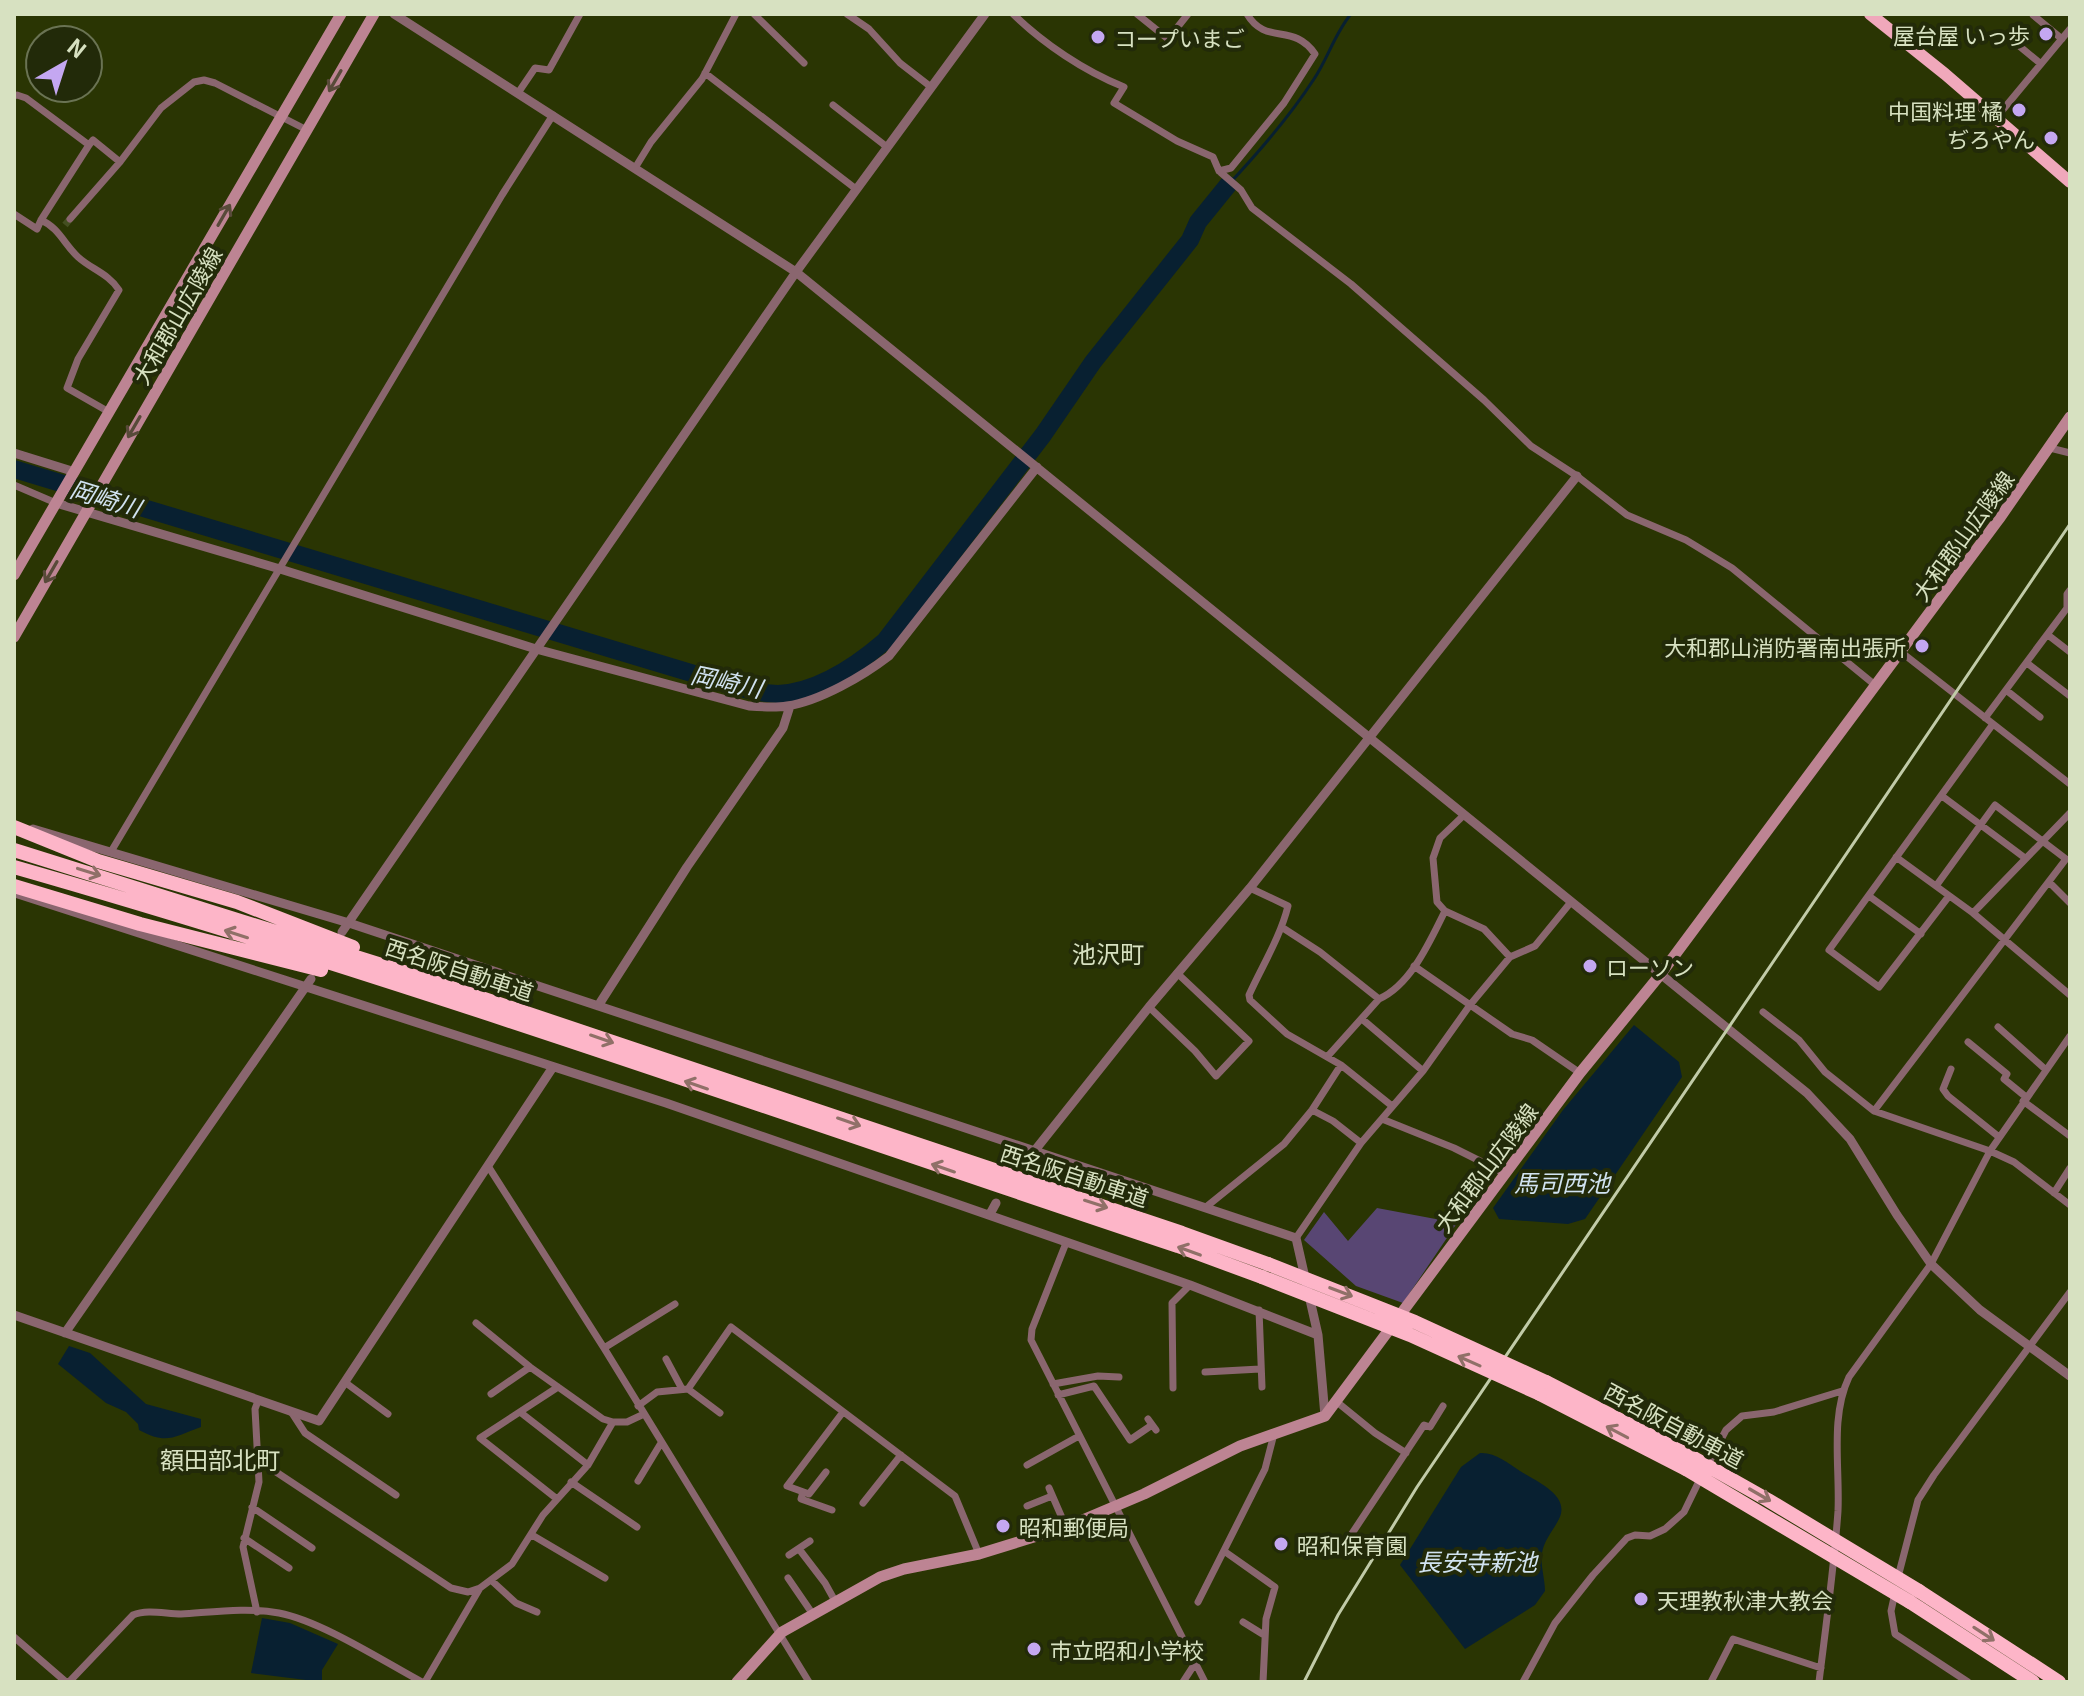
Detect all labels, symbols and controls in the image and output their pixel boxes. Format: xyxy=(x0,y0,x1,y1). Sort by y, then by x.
place label: 屋台屋 いっ歩 xyxy=(1893,18,2030,50)
place label: コープいまご xyxy=(1114,21,1245,53)
north arrow xyxy=(24,24,104,104)
marker: 屋台屋 いっ歩 xyxy=(2037,25,2055,43)
marker: コープいまご xyxy=(1089,28,1107,46)
text: N xyxy=(61,29,94,65)
one-way arrow xyxy=(327,69,342,93)
place label: 中国料理 橘 xyxy=(1888,94,2003,126)
marker: 中国料理 橘 xyxy=(2010,101,2028,119)
place label: ぢろやん xyxy=(1947,122,2035,154)
marker: ぢろやん xyxy=(2042,129,2060,147)
one-way arrow xyxy=(216,204,232,227)
street label: 大和郡山広陵線 xyxy=(124,240,228,390)
one-way arrow xyxy=(126,415,141,439)
street label: 大和郡山広陵線 xyxy=(1904,463,2020,607)
water label: 岡崎川 xyxy=(66,470,148,525)
one-way arrow xyxy=(43,560,59,583)
place label: 大和郡山消防署南出張所 xyxy=(1664,630,1906,662)
marker: 大和郡山消防署南出張所 xyxy=(1913,637,1931,655)
water label: 岡崎川 xyxy=(688,655,769,705)
one-way arrow xyxy=(76,866,101,881)
one-way arrow xyxy=(224,926,249,941)
street label: 西名阪自動車道 xyxy=(382,929,538,1007)
district label: 池沢町 xyxy=(1072,935,1144,970)
place label: ローソン xyxy=(1606,950,1694,982)
marker: ローソン xyxy=(1581,957,1599,975)
one-way arrow xyxy=(590,1032,615,1047)
one-way arrow xyxy=(684,1076,709,1091)
street label: 大和郡山広陵線 xyxy=(1426,1096,1544,1238)
one-way arrow xyxy=(836,1116,861,1130)
street label: 西名阪自動車道 xyxy=(997,1135,1153,1213)
one-way arrow xyxy=(930,1159,955,1174)
water label: 馬司西池 xyxy=(1514,1164,1612,1199)
one-way arrow xyxy=(1083,1198,1108,1213)
one-way arrow xyxy=(1177,1242,1202,1257)
one-way arrow xyxy=(1328,1286,1353,1300)
one-way arrow xyxy=(1457,1353,1482,1368)
street label: 西名阪自動車道 xyxy=(1599,1374,1751,1474)
one-way arrow xyxy=(1606,1424,1630,1440)
district label: 額田部北町 xyxy=(160,1441,280,1476)
one-way arrow xyxy=(1748,1487,1771,1503)
place label: 昭和郵便局 xyxy=(1019,1510,1129,1542)
marker: 昭和郵便局 xyxy=(994,1517,1012,1535)
place label: 昭和保育園 xyxy=(1297,1528,1407,1560)
marker: 昭和保育園 xyxy=(1272,1535,1290,1553)
water label: 長安寺新池 xyxy=(1417,1543,1539,1578)
place label: 天理教秋津大教会 xyxy=(1657,1583,1833,1615)
marker: 天理教秋津大教会 xyxy=(1632,1590,1650,1608)
one-way arrow xyxy=(1972,1626,1995,1642)
place label: 市立昭和小学校 xyxy=(1050,1633,1204,1665)
marker: 市立昭和小学校 xyxy=(1025,1640,1043,1658)

